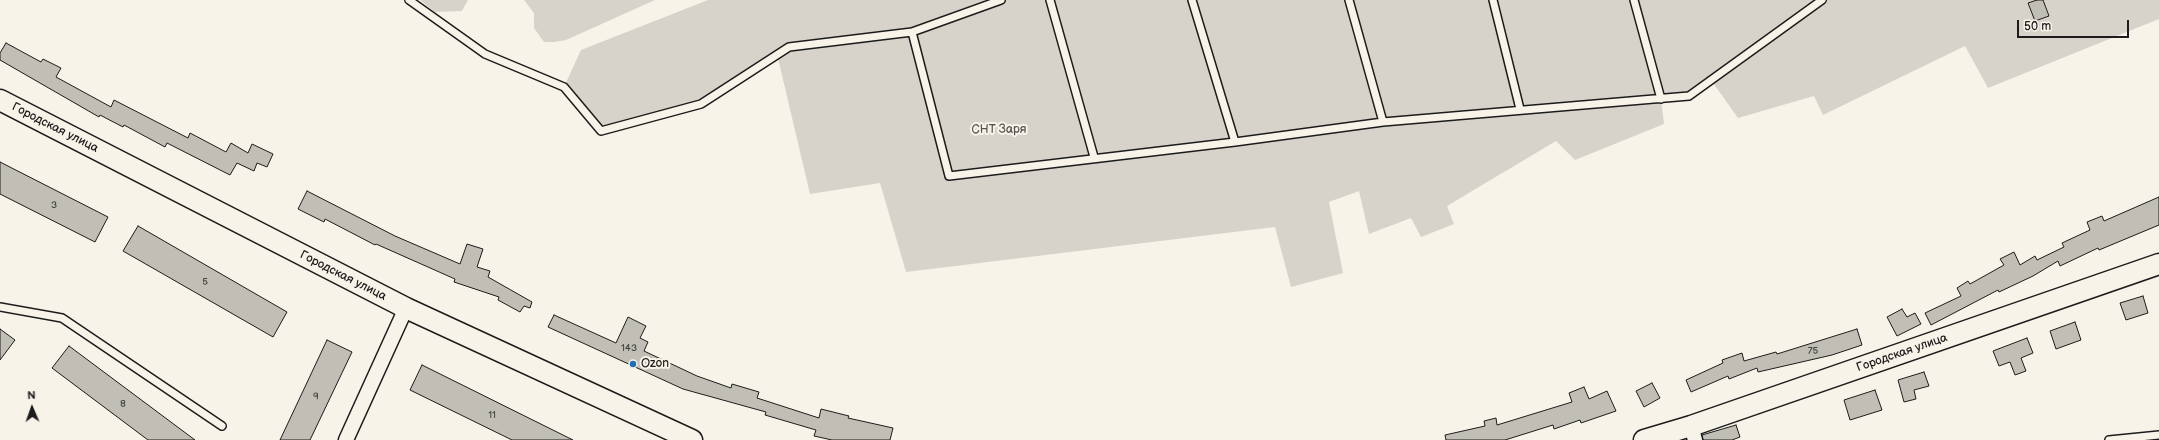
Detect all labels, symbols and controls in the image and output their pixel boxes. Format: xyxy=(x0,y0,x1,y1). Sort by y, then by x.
scale bar xyxy=(2019,12,2131,38)
text: 50 m xyxy=(2024,19,2051,34)
street label: Городская улица xyxy=(9,100,101,156)
park label: СНТ Заря xyxy=(972,123,1026,137)
house number: 3 xyxy=(51,199,57,211)
street label: Городская улица xyxy=(297,248,389,304)
house number: 5 xyxy=(202,276,208,288)
street label: Городская улица xyxy=(1855,331,1949,375)
house number: 143 xyxy=(621,342,637,354)
house number: 75 xyxy=(1808,345,1818,357)
place label: Ozon xyxy=(641,357,669,371)
marker: Ozon xyxy=(628,359,638,369)
north arrow xyxy=(12,388,52,428)
text: N xyxy=(27,389,36,402)
house number: 9 xyxy=(313,390,319,402)
house number: 8 xyxy=(120,398,126,410)
house number: 11 xyxy=(488,409,496,421)

